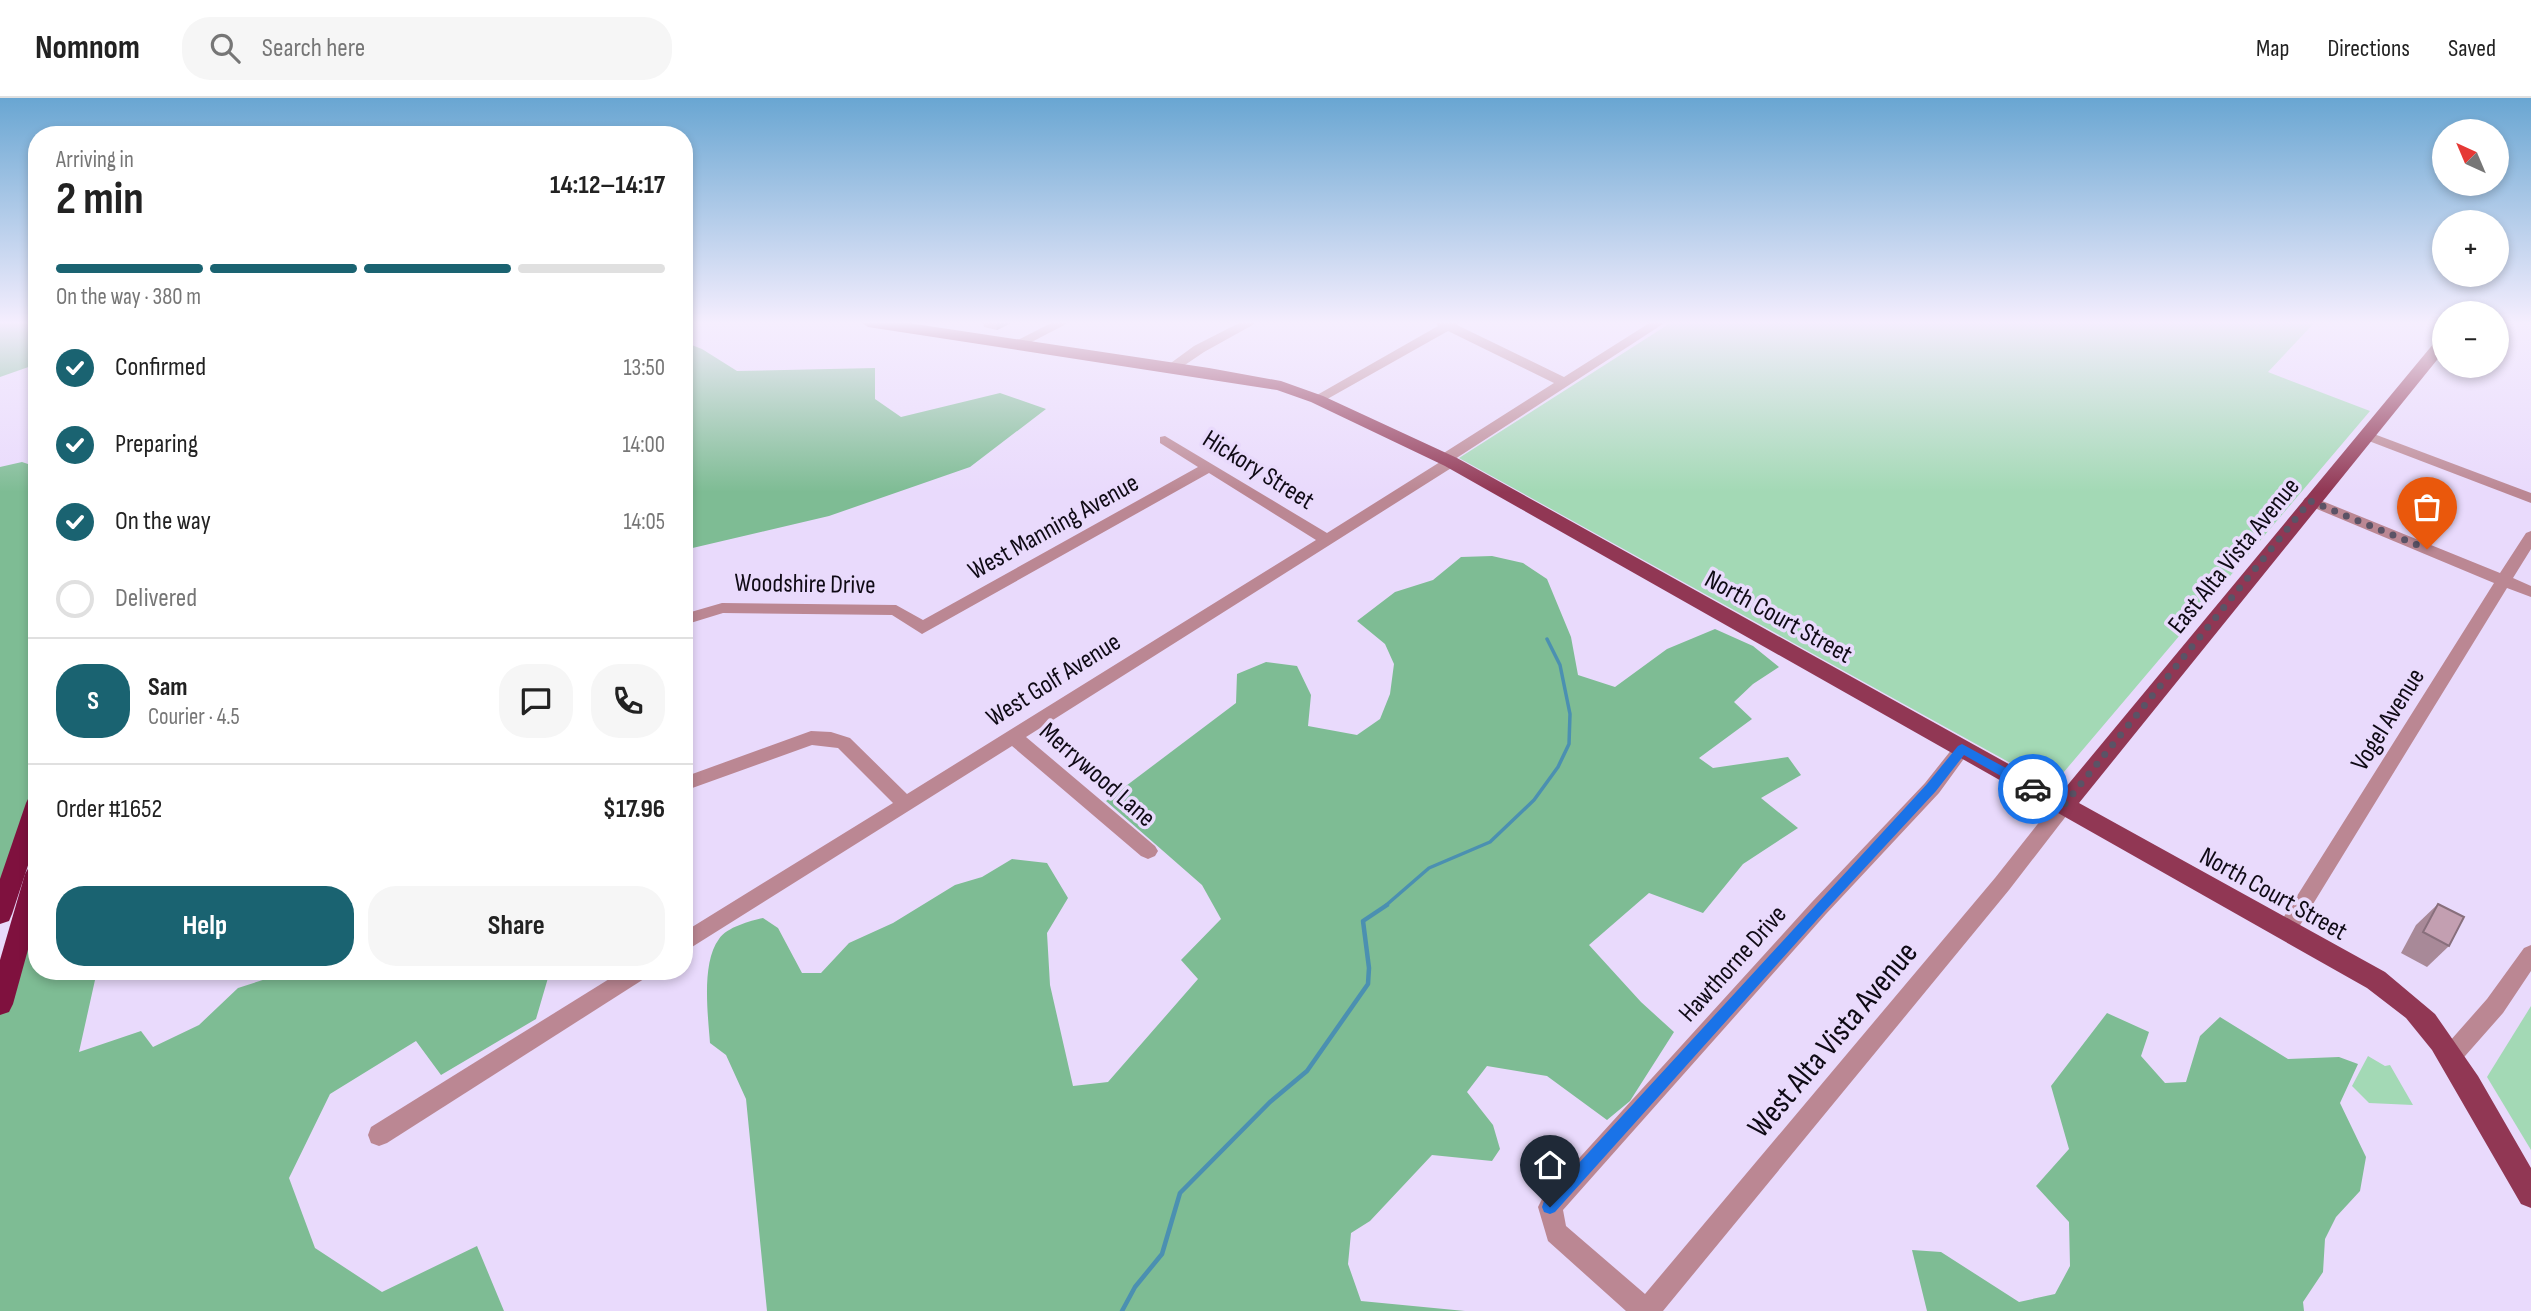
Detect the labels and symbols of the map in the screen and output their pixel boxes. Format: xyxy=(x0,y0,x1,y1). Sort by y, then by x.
north arrow xyxy=(2432,119,2510,196)
street label: Hickory Street xyxy=(1197,424,1320,517)
street label: West Manning Avenue xyxy=(963,468,1144,587)
street label: East Alta Vista Avenue xyxy=(2162,472,2306,640)
pin xyxy=(2397,477,2457,549)
street label: North Court Street xyxy=(1699,564,1857,671)
street label: Woodshire Drive xyxy=(734,568,876,601)
street label: West Golf Avenue xyxy=(981,627,1127,734)
street label: Vogel Avenue xyxy=(2345,663,2432,777)
street label: Merrywood Lane xyxy=(1033,716,1161,834)
courier xyxy=(1998,754,2068,824)
street label: North Court Street xyxy=(2194,841,2352,948)
street label: Hawthorne Drive xyxy=(1673,899,1794,1029)
street label: West Alta Vista Avenue xyxy=(1740,934,1926,1146)
pin xyxy=(1520,1135,1580,1207)

